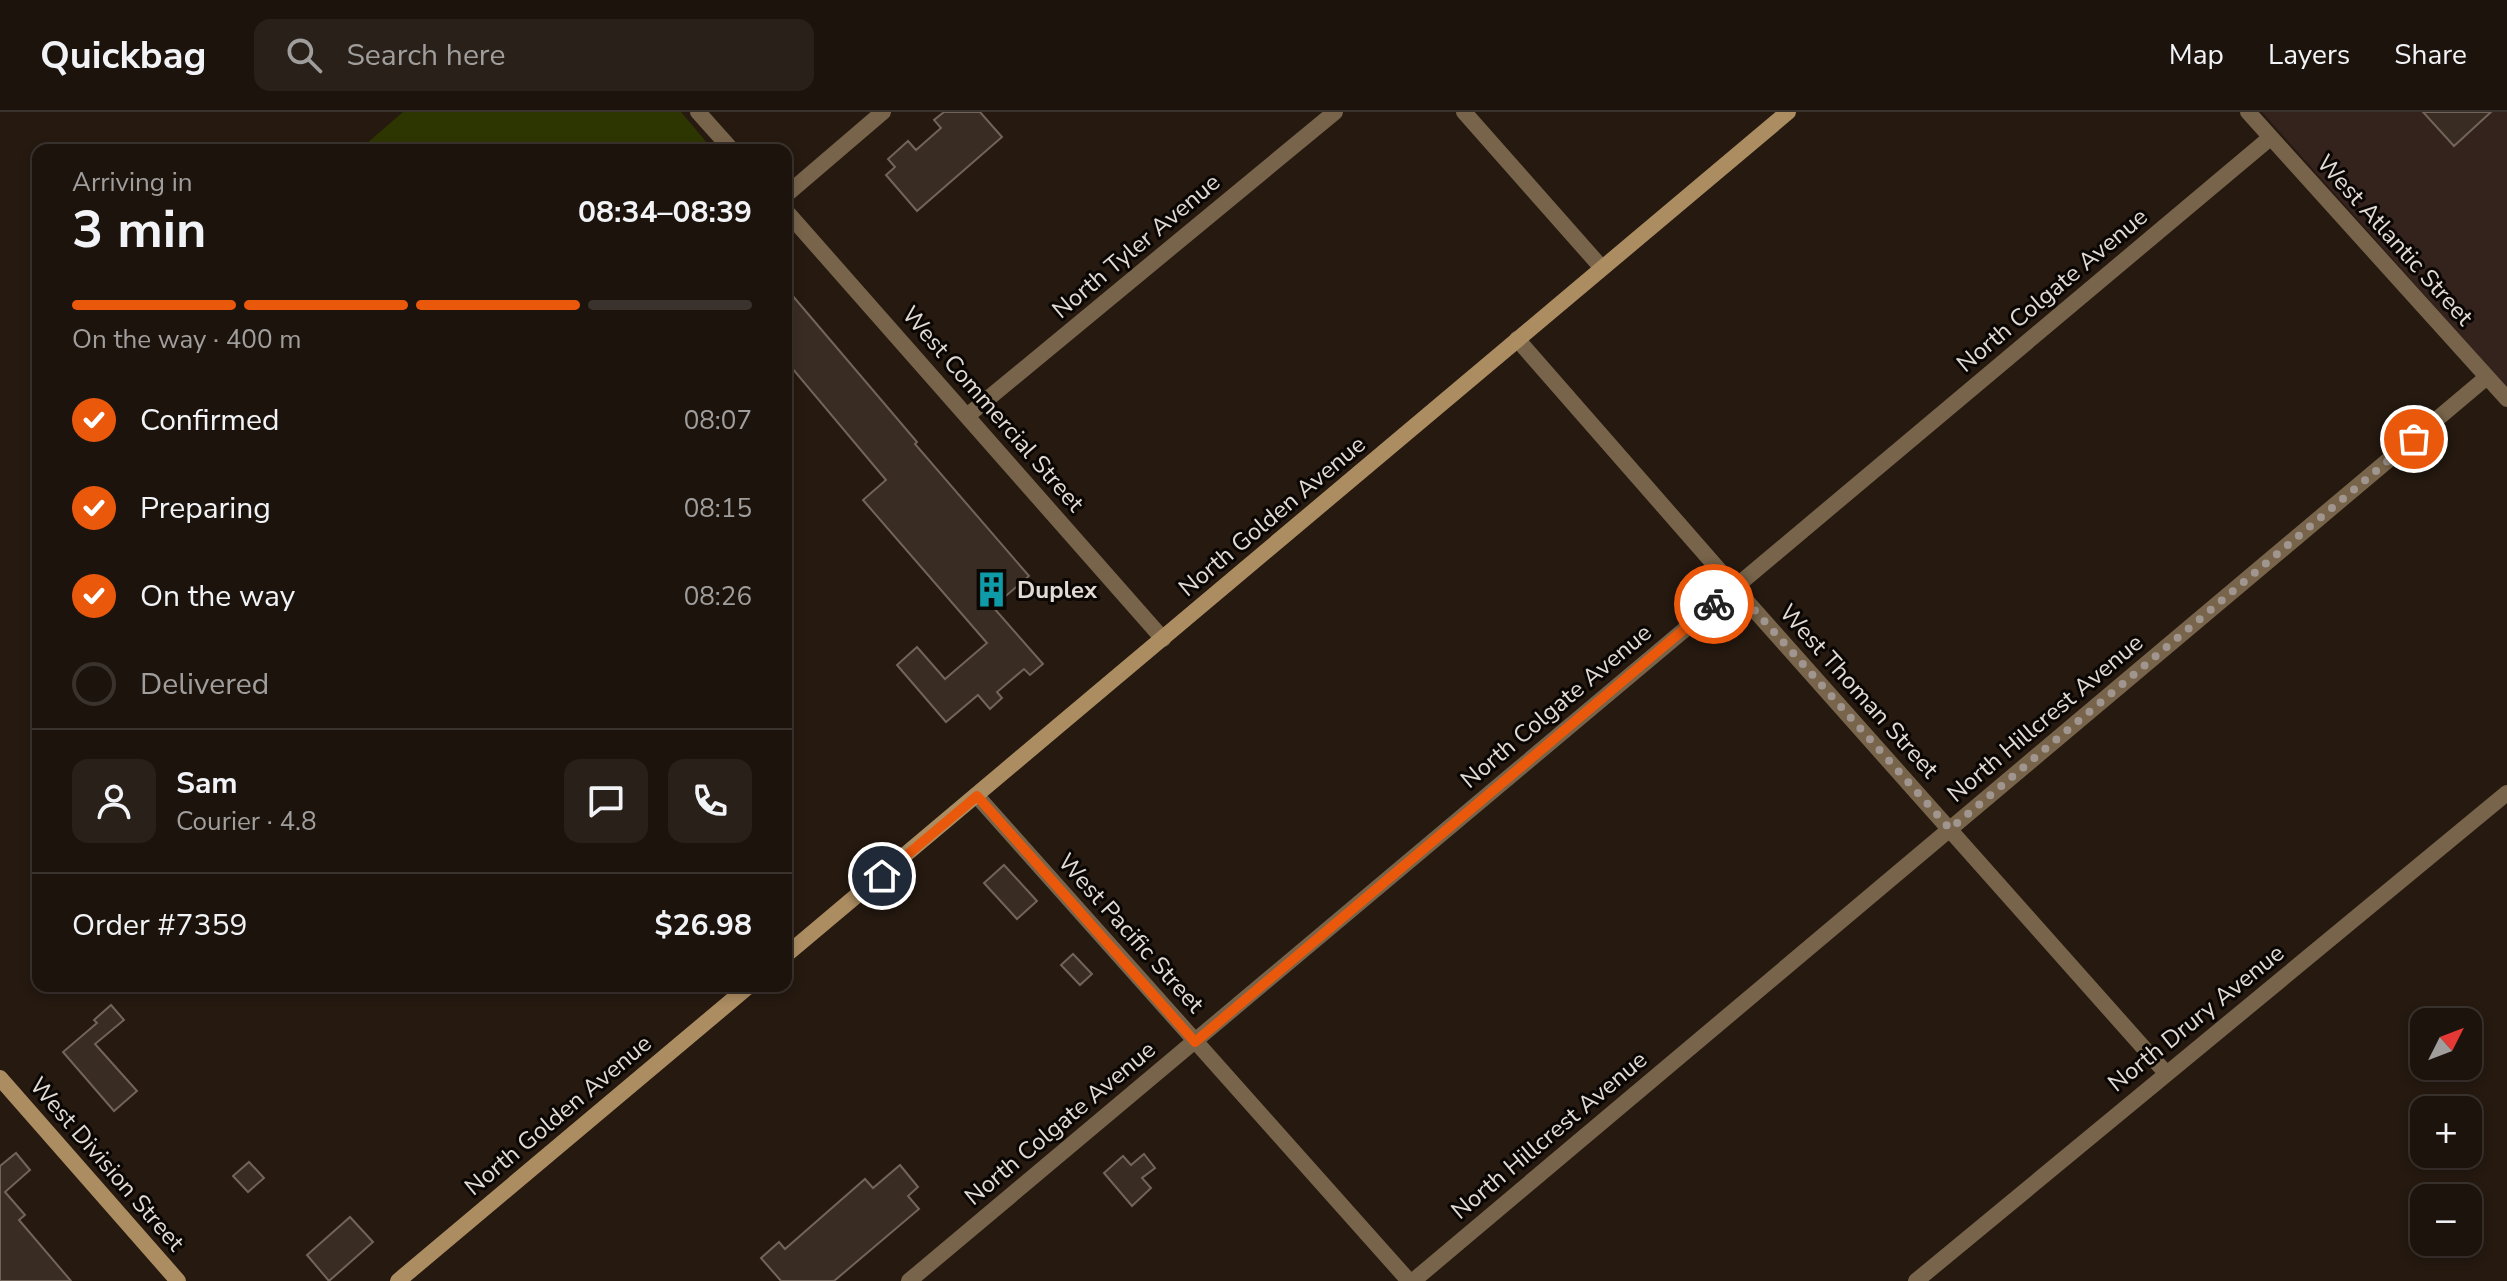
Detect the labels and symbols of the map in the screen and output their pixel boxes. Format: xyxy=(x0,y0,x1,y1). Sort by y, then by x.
street label: West Atlantic Street xyxy=(2310,148,2481,333)
street label: North Tyler Avenue xyxy=(1045,166,1227,326)
street label: North Colgate Avenue xyxy=(1950,201,2154,379)
street label: West Commercial Street xyxy=(895,299,1092,519)
pin xyxy=(2380,405,2448,473)
street label: North Golden Avenue xyxy=(1172,428,1372,604)
courier xyxy=(1674,564,1754,644)
building icon: Duplex xyxy=(972,571,1010,609)
place label: Duplex xyxy=(1017,574,1098,606)
street label: West Thoman Street xyxy=(1772,597,1946,785)
street label: North Colgate Avenue xyxy=(1454,617,1658,795)
street label: North Hillcrest Avenue xyxy=(1940,627,2150,809)
pin xyxy=(848,842,916,910)
street label: West Pacific Street xyxy=(1051,847,1212,1020)
street label: North Drury Avenue xyxy=(2101,937,2291,1099)
north arrow xyxy=(2410,1008,2482,1080)
street label: North Golden Avenue xyxy=(458,1027,658,1203)
street label: North Colgate Avenue xyxy=(958,1034,1162,1212)
street label: North Hillcrest Avenue xyxy=(1444,1044,1654,1226)
street label: West Division Street xyxy=(22,1070,192,1258)

